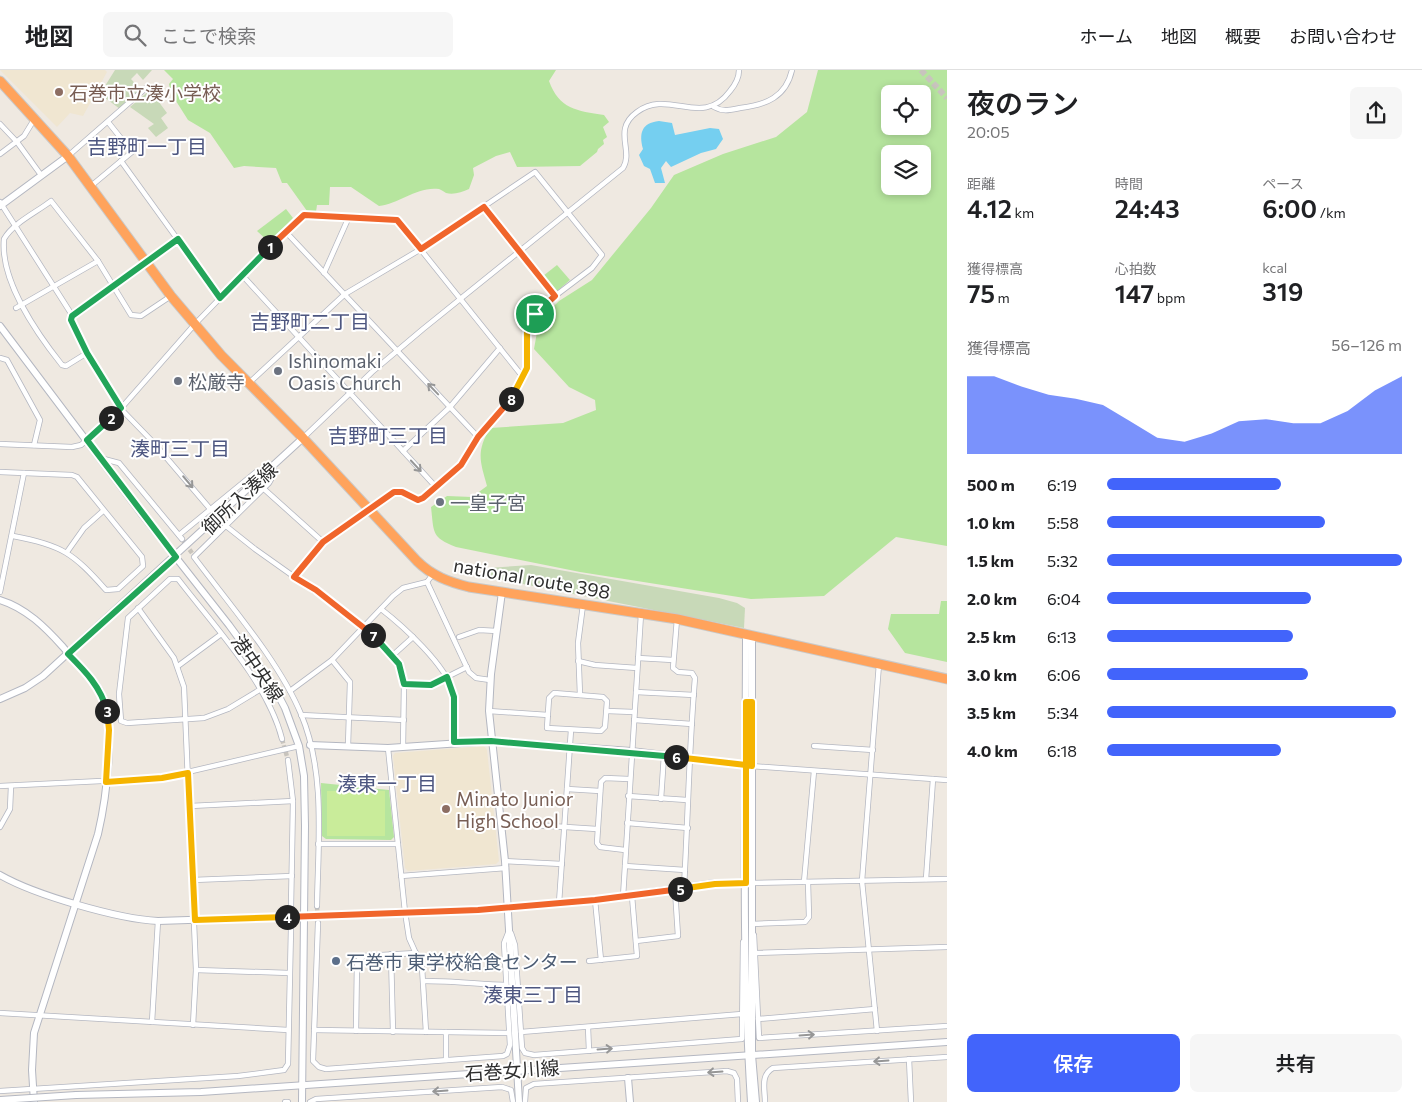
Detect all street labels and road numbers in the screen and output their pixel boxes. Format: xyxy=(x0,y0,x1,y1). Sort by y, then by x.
street label: 御所入湊線 xyxy=(196,457,282,539)
street label: national route 398 xyxy=(452,553,612,603)
street label: 港中央線 xyxy=(227,630,289,706)
street label: 石巻女川線 xyxy=(464,1055,560,1085)

